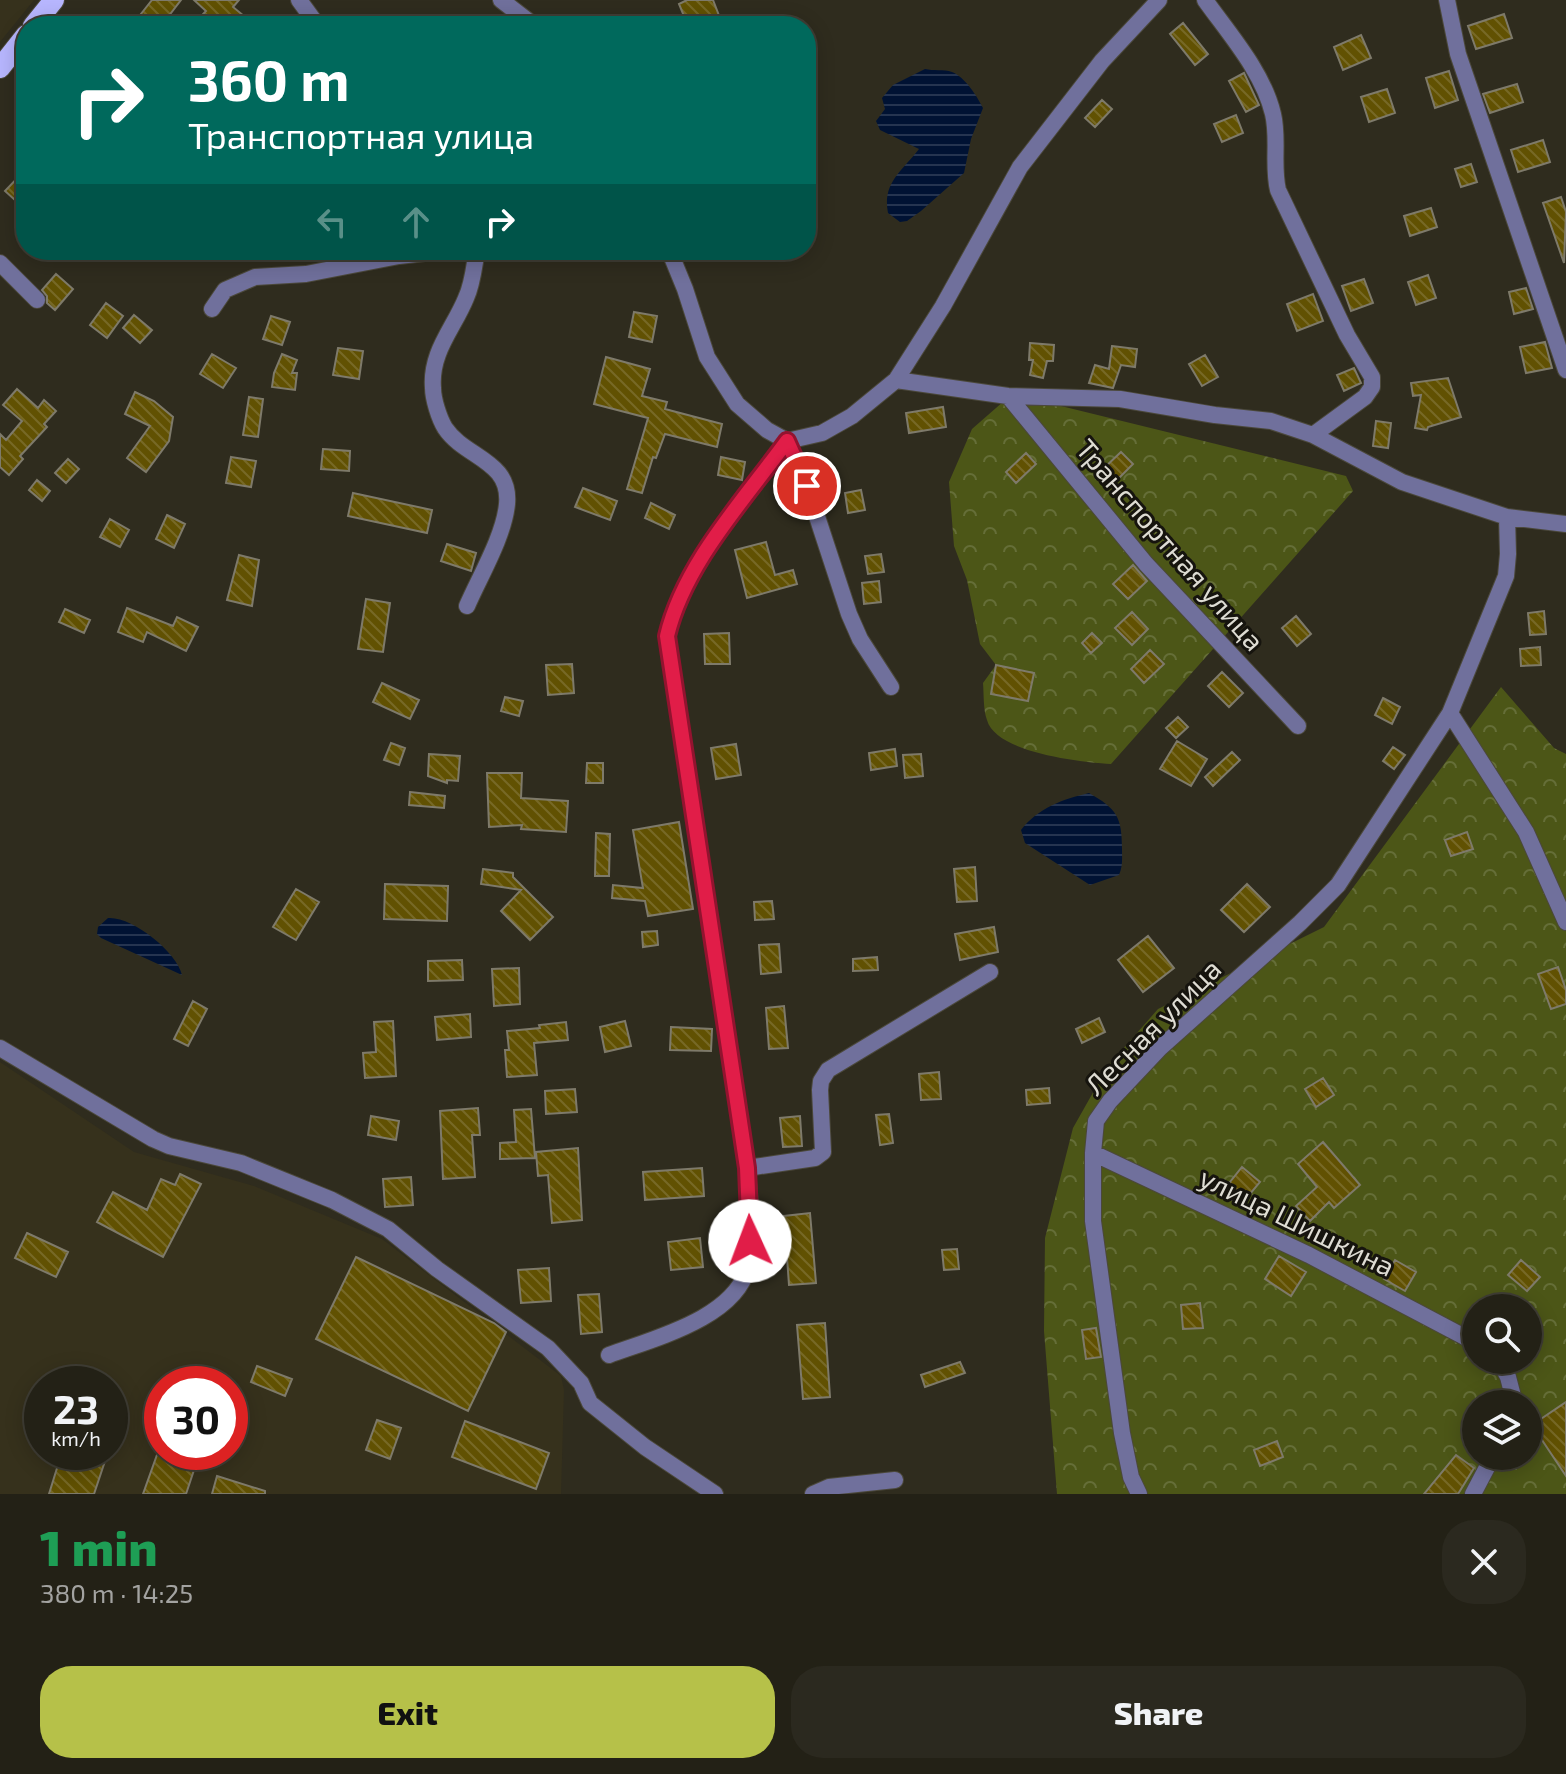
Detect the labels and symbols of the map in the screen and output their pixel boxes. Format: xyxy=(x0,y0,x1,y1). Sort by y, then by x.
street label: Транспортная улица xyxy=(1070,432,1272,657)
pin xyxy=(773,452,841,520)
street label: Лесная улица xyxy=(1077,951,1227,1101)
street label: улица Шишкина xyxy=(1194,1159,1400,1283)
position arrow xyxy=(708,1199,792,1283)
speed limit sign: 30 xyxy=(144,1366,248,1470)

